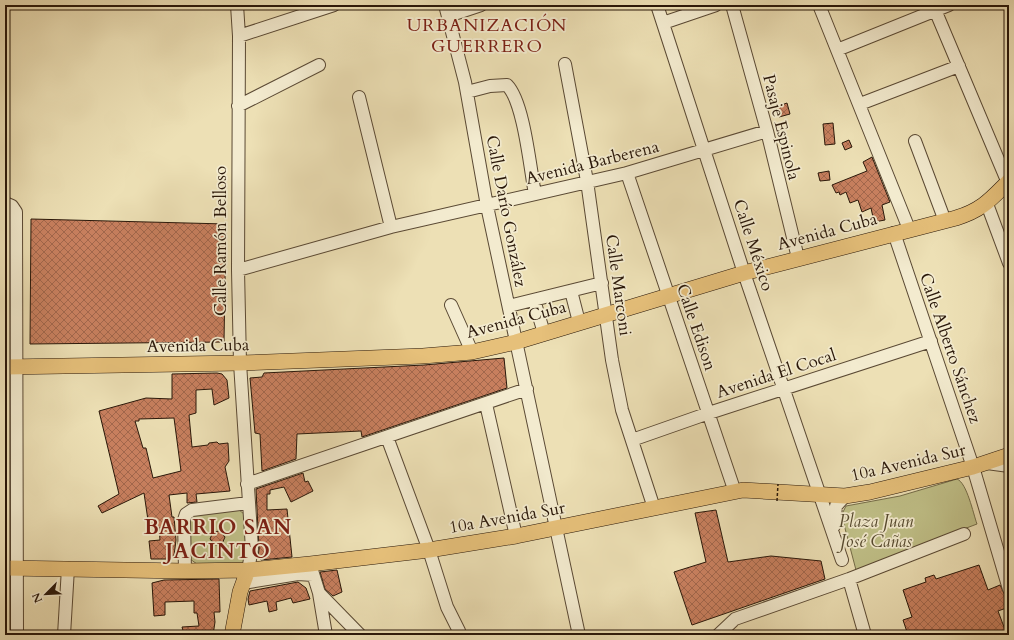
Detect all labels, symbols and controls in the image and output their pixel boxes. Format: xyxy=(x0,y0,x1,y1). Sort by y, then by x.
district label: URBANIZACIÓN GUERRERO xyxy=(407,13,567,59)
street label: Pasaje Espinola xyxy=(757,72,806,183)
street label: Calle Darío González xyxy=(481,133,533,289)
street label: Avenida Barberena xyxy=(523,135,662,190)
street label: Calle Ramón Belloso xyxy=(209,166,232,316)
street label: Calle México xyxy=(728,196,779,294)
street label: Avenida Cuba xyxy=(775,207,880,256)
street label: Calle Marconi xyxy=(600,233,637,337)
street label: Calle Alberto Sánchez xyxy=(914,270,987,427)
street label: Calle Edison xyxy=(671,281,722,374)
street label: Avenida Cuba xyxy=(464,295,569,344)
street label: Avenida Cuba xyxy=(147,333,250,358)
street label: Avenida El Cocal xyxy=(713,343,840,404)
street label: 10a Avenida Sur xyxy=(848,438,969,487)
street label: 10a Avenida Sur xyxy=(447,496,568,539)
park label: Plaza Juan José Cañas xyxy=(836,510,914,553)
district label: BARRIO SAN JACINTO xyxy=(144,513,292,566)
north arrow xyxy=(26,574,66,614)
text: N xyxy=(28,590,46,605)

